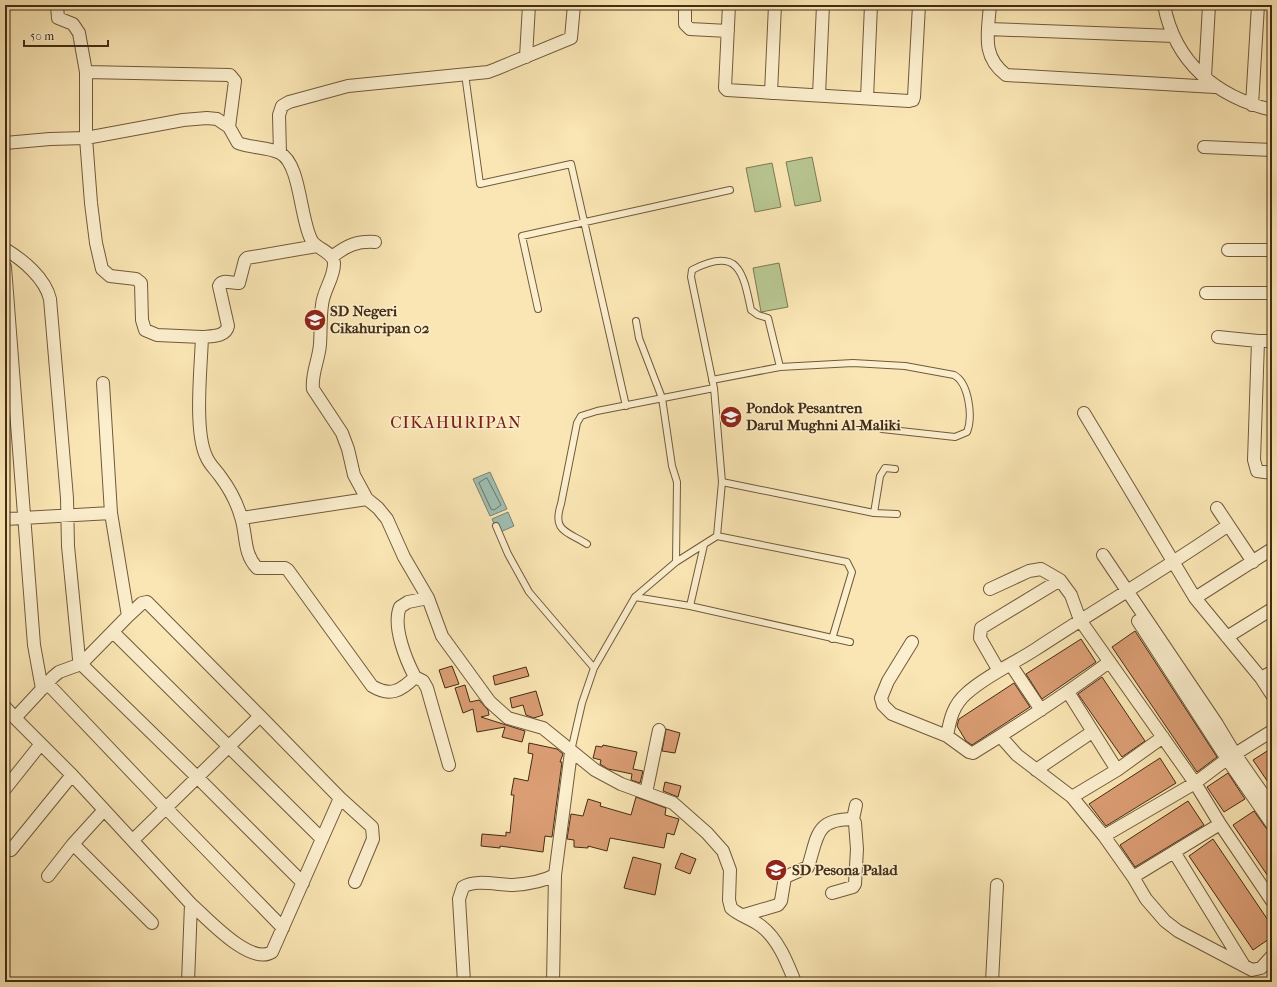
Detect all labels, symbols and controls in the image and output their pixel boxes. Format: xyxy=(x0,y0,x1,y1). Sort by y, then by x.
scale bar xyxy=(24,22,108,48)
text: 50 m xyxy=(30,29,54,43)
place label: SD Negeri Cikahuripan 02 xyxy=(330,302,430,337)
school or university icon: SD Negeri Cikahuripan 02 xyxy=(302,307,328,333)
place label: Pondok Pesantren Darul Mughni Al-Maliki xyxy=(746,399,901,434)
school or university icon: Pondok Pesantren Darul Mughni Al-Maliki xyxy=(718,404,744,430)
district label: CIKAHURIPAN xyxy=(390,412,522,432)
school or university icon: SD Pesona Palad xyxy=(763,857,789,883)
place label: SD Pesona Palad xyxy=(792,861,898,879)

